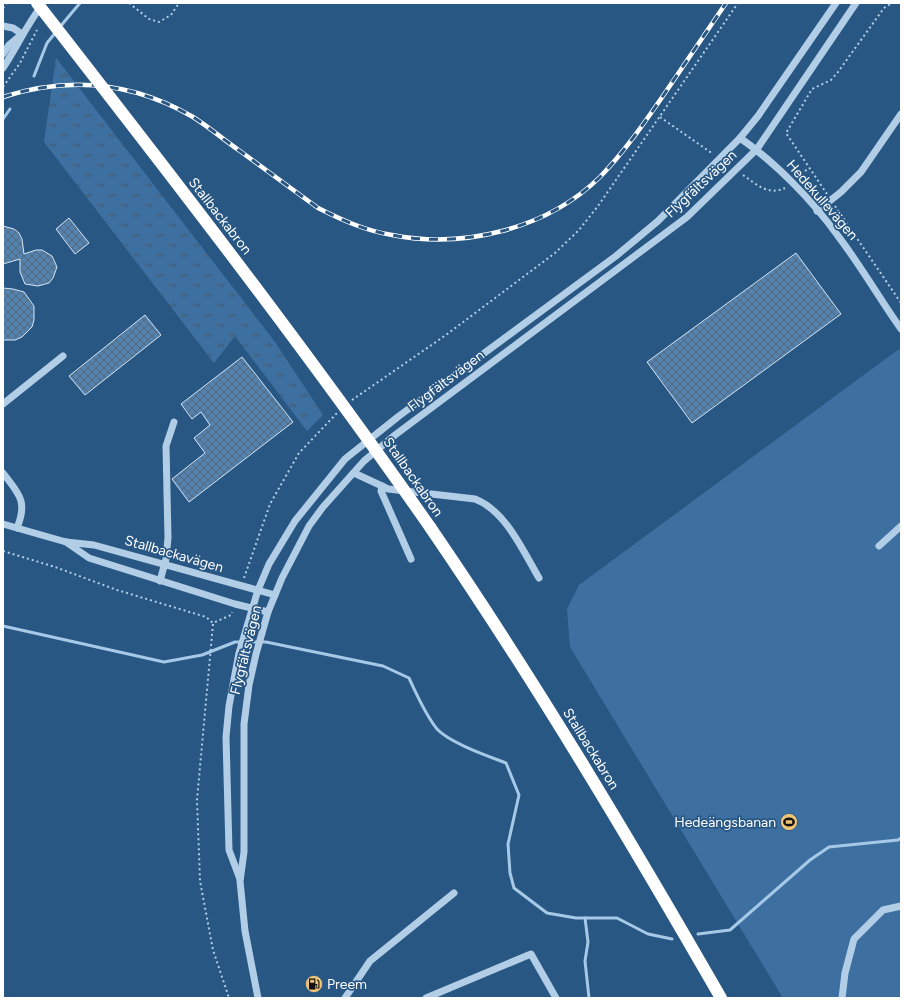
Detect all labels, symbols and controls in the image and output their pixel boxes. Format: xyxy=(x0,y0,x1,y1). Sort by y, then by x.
street label: Flygfältsvägen xyxy=(662,147,740,221)
street label: Hedekullevägen xyxy=(783,157,861,244)
street label: Stallbackabron xyxy=(185,174,255,258)
street label: Flygfältsvägen xyxy=(404,347,488,415)
street label: Stallbackabron xyxy=(379,434,447,520)
street label: Stallbackavägen xyxy=(123,532,225,576)
street label: Flygfältsvägen xyxy=(227,603,265,696)
street label: Stallbackabron xyxy=(559,705,623,793)
sports icon: Hedeängsbanan xyxy=(779,812,799,832)
place label: Hedeängsbanan xyxy=(674,814,776,831)
fuel station icon: Preem xyxy=(304,974,324,994)
place label: Preem xyxy=(327,976,367,993)

